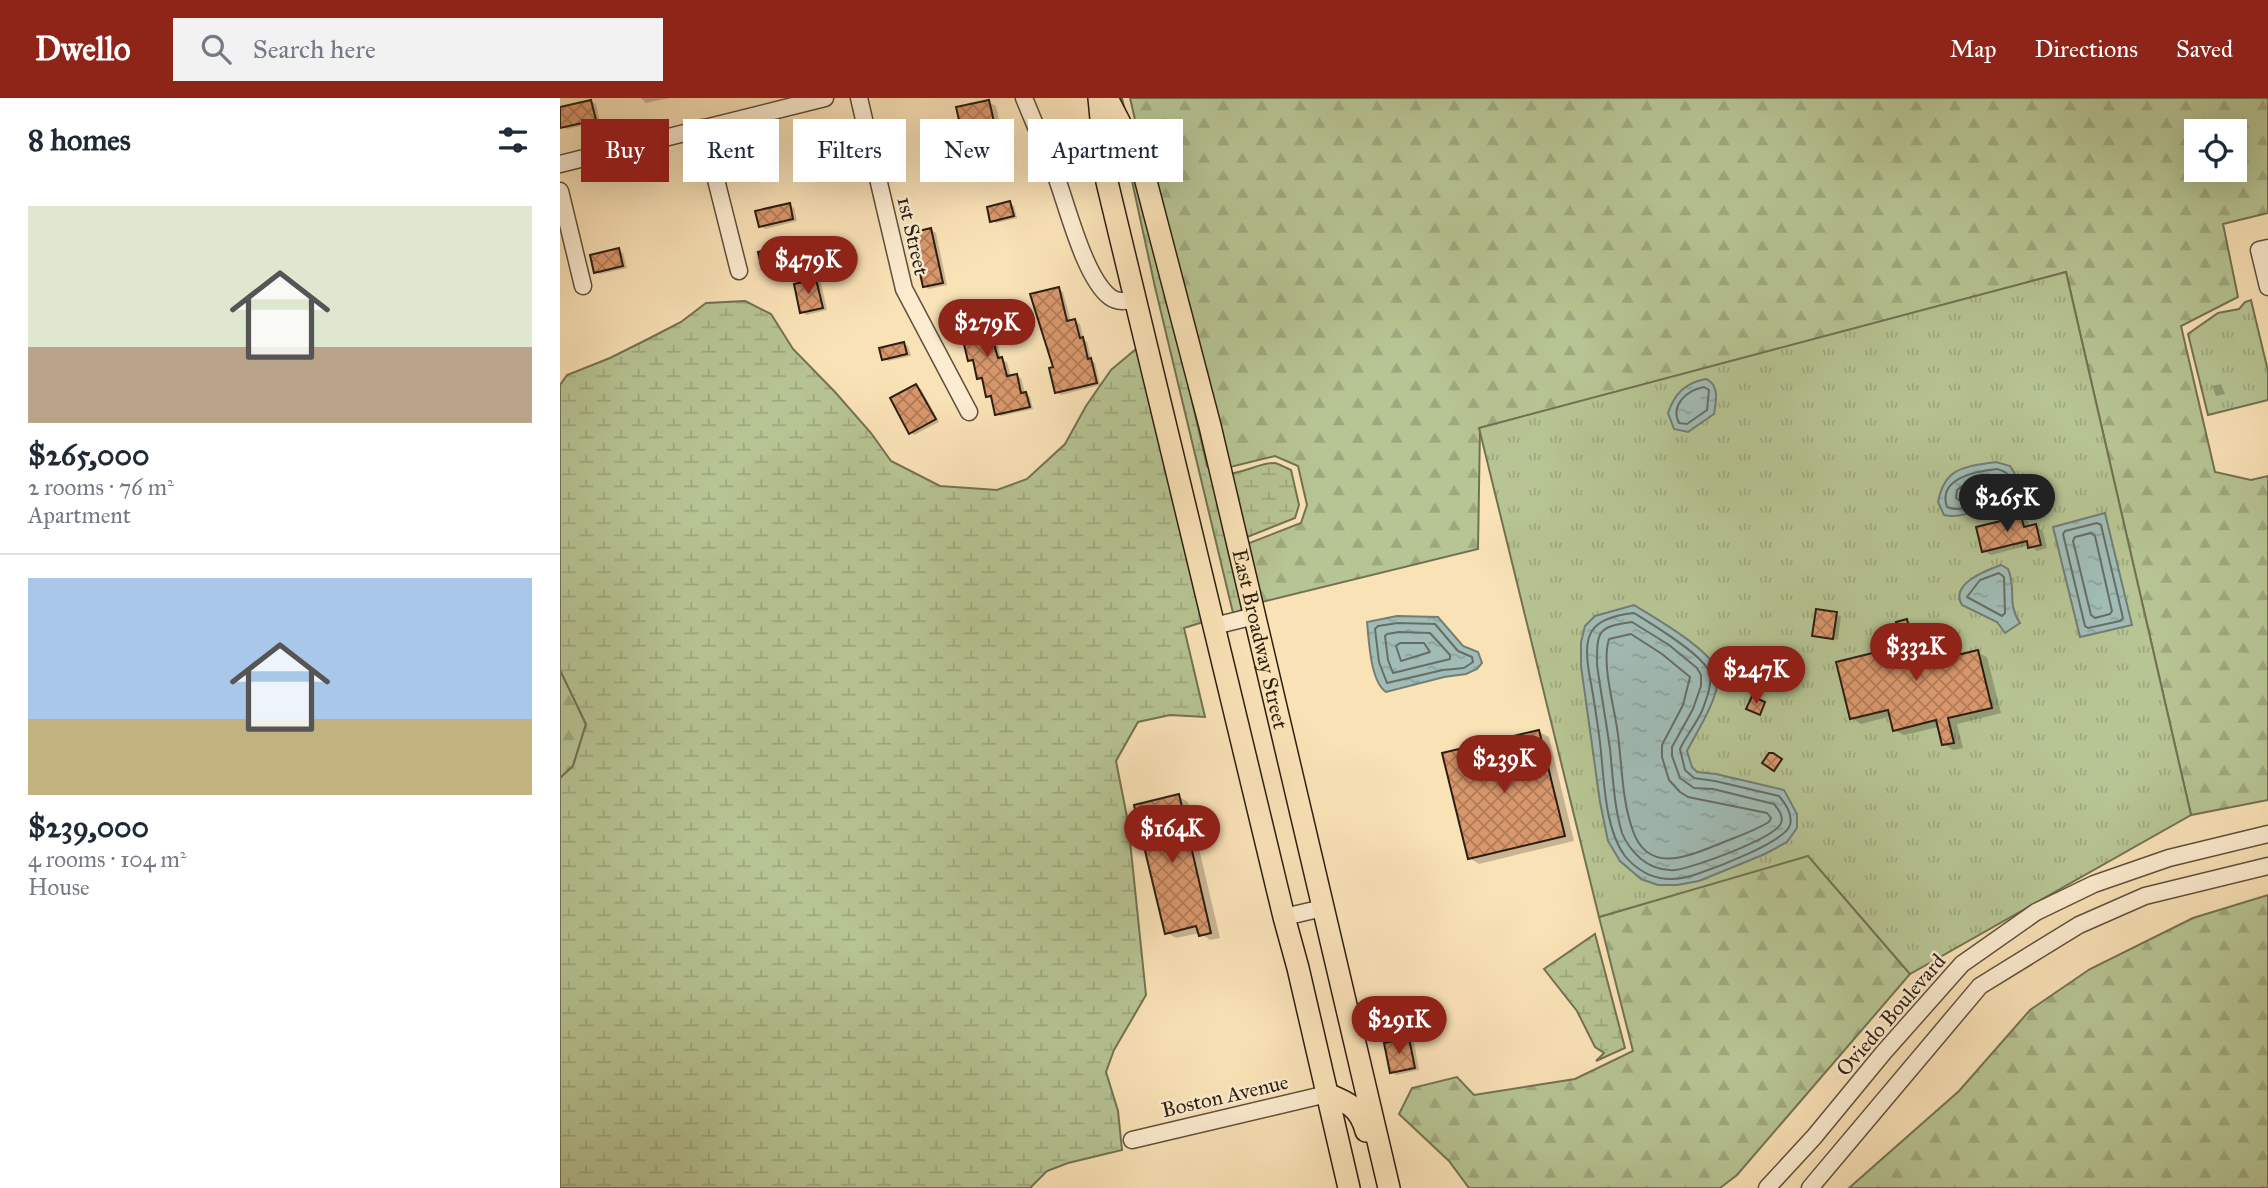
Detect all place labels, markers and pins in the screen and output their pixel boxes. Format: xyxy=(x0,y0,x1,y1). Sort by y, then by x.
pin: $479K xyxy=(759,236,857,296)
pin: $279K xyxy=(938,300,1036,359)
pin: $265K xyxy=(1958,474,2056,534)
pin: $332K xyxy=(1867,624,1965,683)
pin: $247K xyxy=(1707,646,1805,706)
pin: $239K xyxy=(1455,736,1553,795)
pin: $164K xyxy=(1123,806,1221,865)
pin: $291K xyxy=(1350,996,1448,1056)

